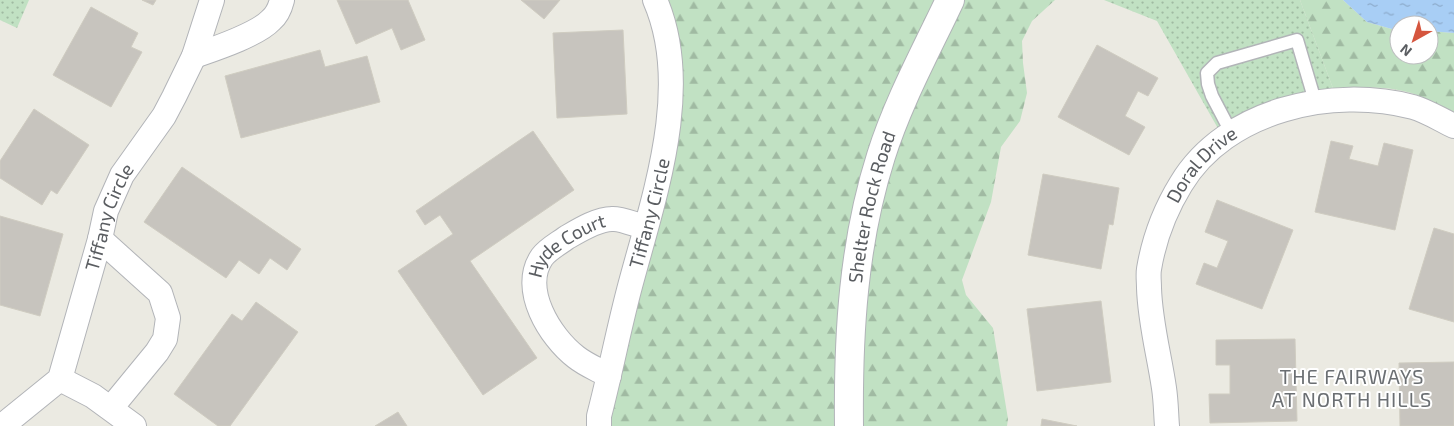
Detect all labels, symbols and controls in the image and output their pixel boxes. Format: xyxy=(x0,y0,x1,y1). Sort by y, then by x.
north arrow xyxy=(1389,15,1439,65)
text: N xyxy=(1396,41,1415,60)
street label: Doral Drive xyxy=(1161,121,1241,206)
street label: Shelter Rock Road xyxy=(843,128,900,284)
street label: Tiffany Circle xyxy=(623,156,674,271)
street label: Tiffany Circle xyxy=(79,158,138,273)
street label: Hyde Court xyxy=(523,208,608,280)
district label: THE FAIRWAYS AT NORTH HILLS xyxy=(1272,364,1432,411)

